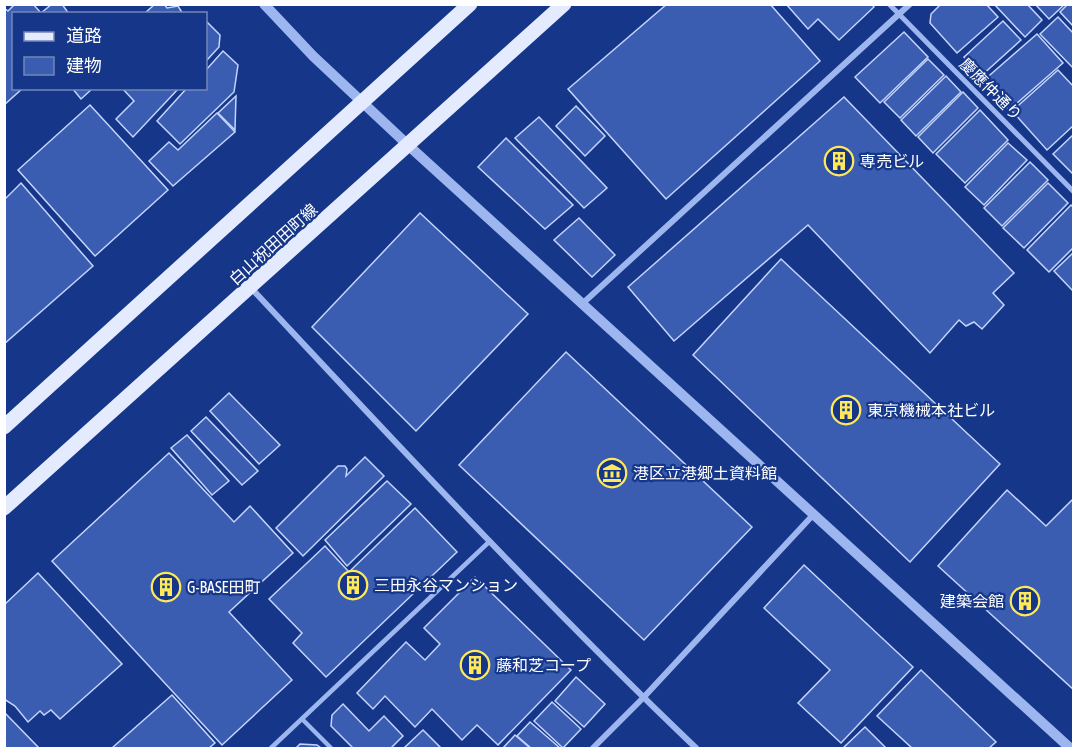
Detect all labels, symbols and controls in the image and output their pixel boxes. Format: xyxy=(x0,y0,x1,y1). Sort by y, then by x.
legend xyxy=(12,12,207,90)
text: 道路 xyxy=(66,25,102,46)
street label: 慶應仲通り xyxy=(956,54,1026,124)
text: 建物 xyxy=(66,55,102,76)
building icon: 専売ビル xyxy=(823,145,855,177)
place label: 専売ビル xyxy=(860,152,924,170)
street label: 白山祝田田町線 xyxy=(225,200,321,288)
building icon: 東京機械本社ビル xyxy=(830,394,862,426)
place label: 東京機械本社ビル xyxy=(867,401,995,419)
museum icon: 港区立港郷土資料館 xyxy=(596,457,628,489)
place label: 港区立港郷土資料館 xyxy=(633,464,777,482)
building icon: 三田永谷マンション xyxy=(337,569,369,601)
building icon: G-BASE田町 xyxy=(150,571,182,603)
place label: 三田永谷マンション xyxy=(374,576,518,594)
place label: G-BASE田町 xyxy=(187,578,260,596)
building icon: 建築会館 xyxy=(1009,585,1041,617)
place label: 建築会館 xyxy=(940,592,1004,610)
building icon: 藤和芝コープ xyxy=(459,649,491,681)
place label: 藤和芝コープ xyxy=(496,656,591,674)

